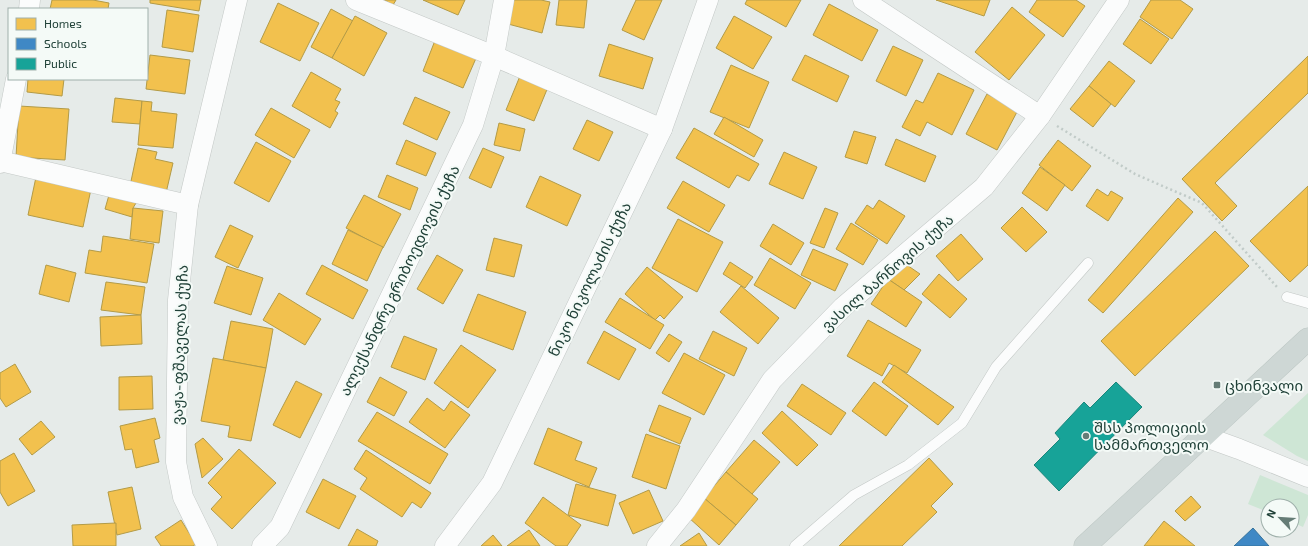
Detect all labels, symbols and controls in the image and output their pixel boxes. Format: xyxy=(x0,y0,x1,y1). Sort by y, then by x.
legend xyxy=(8,8,148,80)
text: Homes xyxy=(44,16,82,30)
text: Schools xyxy=(44,36,87,50)
text: Public xyxy=(44,56,77,70)
street label: ალექსანდრე გრიბოედოვის ქუჩა xyxy=(335,162,464,399)
street label: ნიკო ნიკოლაძის ქუჩა xyxy=(544,199,635,360)
street label: ვასილ ბარნოვის ქუჩა xyxy=(817,210,957,335)
street label: ვაჟა-ფშაველას ქუჩა xyxy=(167,265,192,425)
place label: ცხინვალი xyxy=(1225,376,1303,395)
marker: ცხინვალი xyxy=(1212,380,1222,390)
place label: შსს პოლიციის სამმართველო xyxy=(1094,418,1209,454)
marker: შსს პოლიციის სამმართველო xyxy=(1081,431,1091,441)
north arrow xyxy=(1260,498,1300,538)
text: N xyxy=(1263,507,1278,520)

